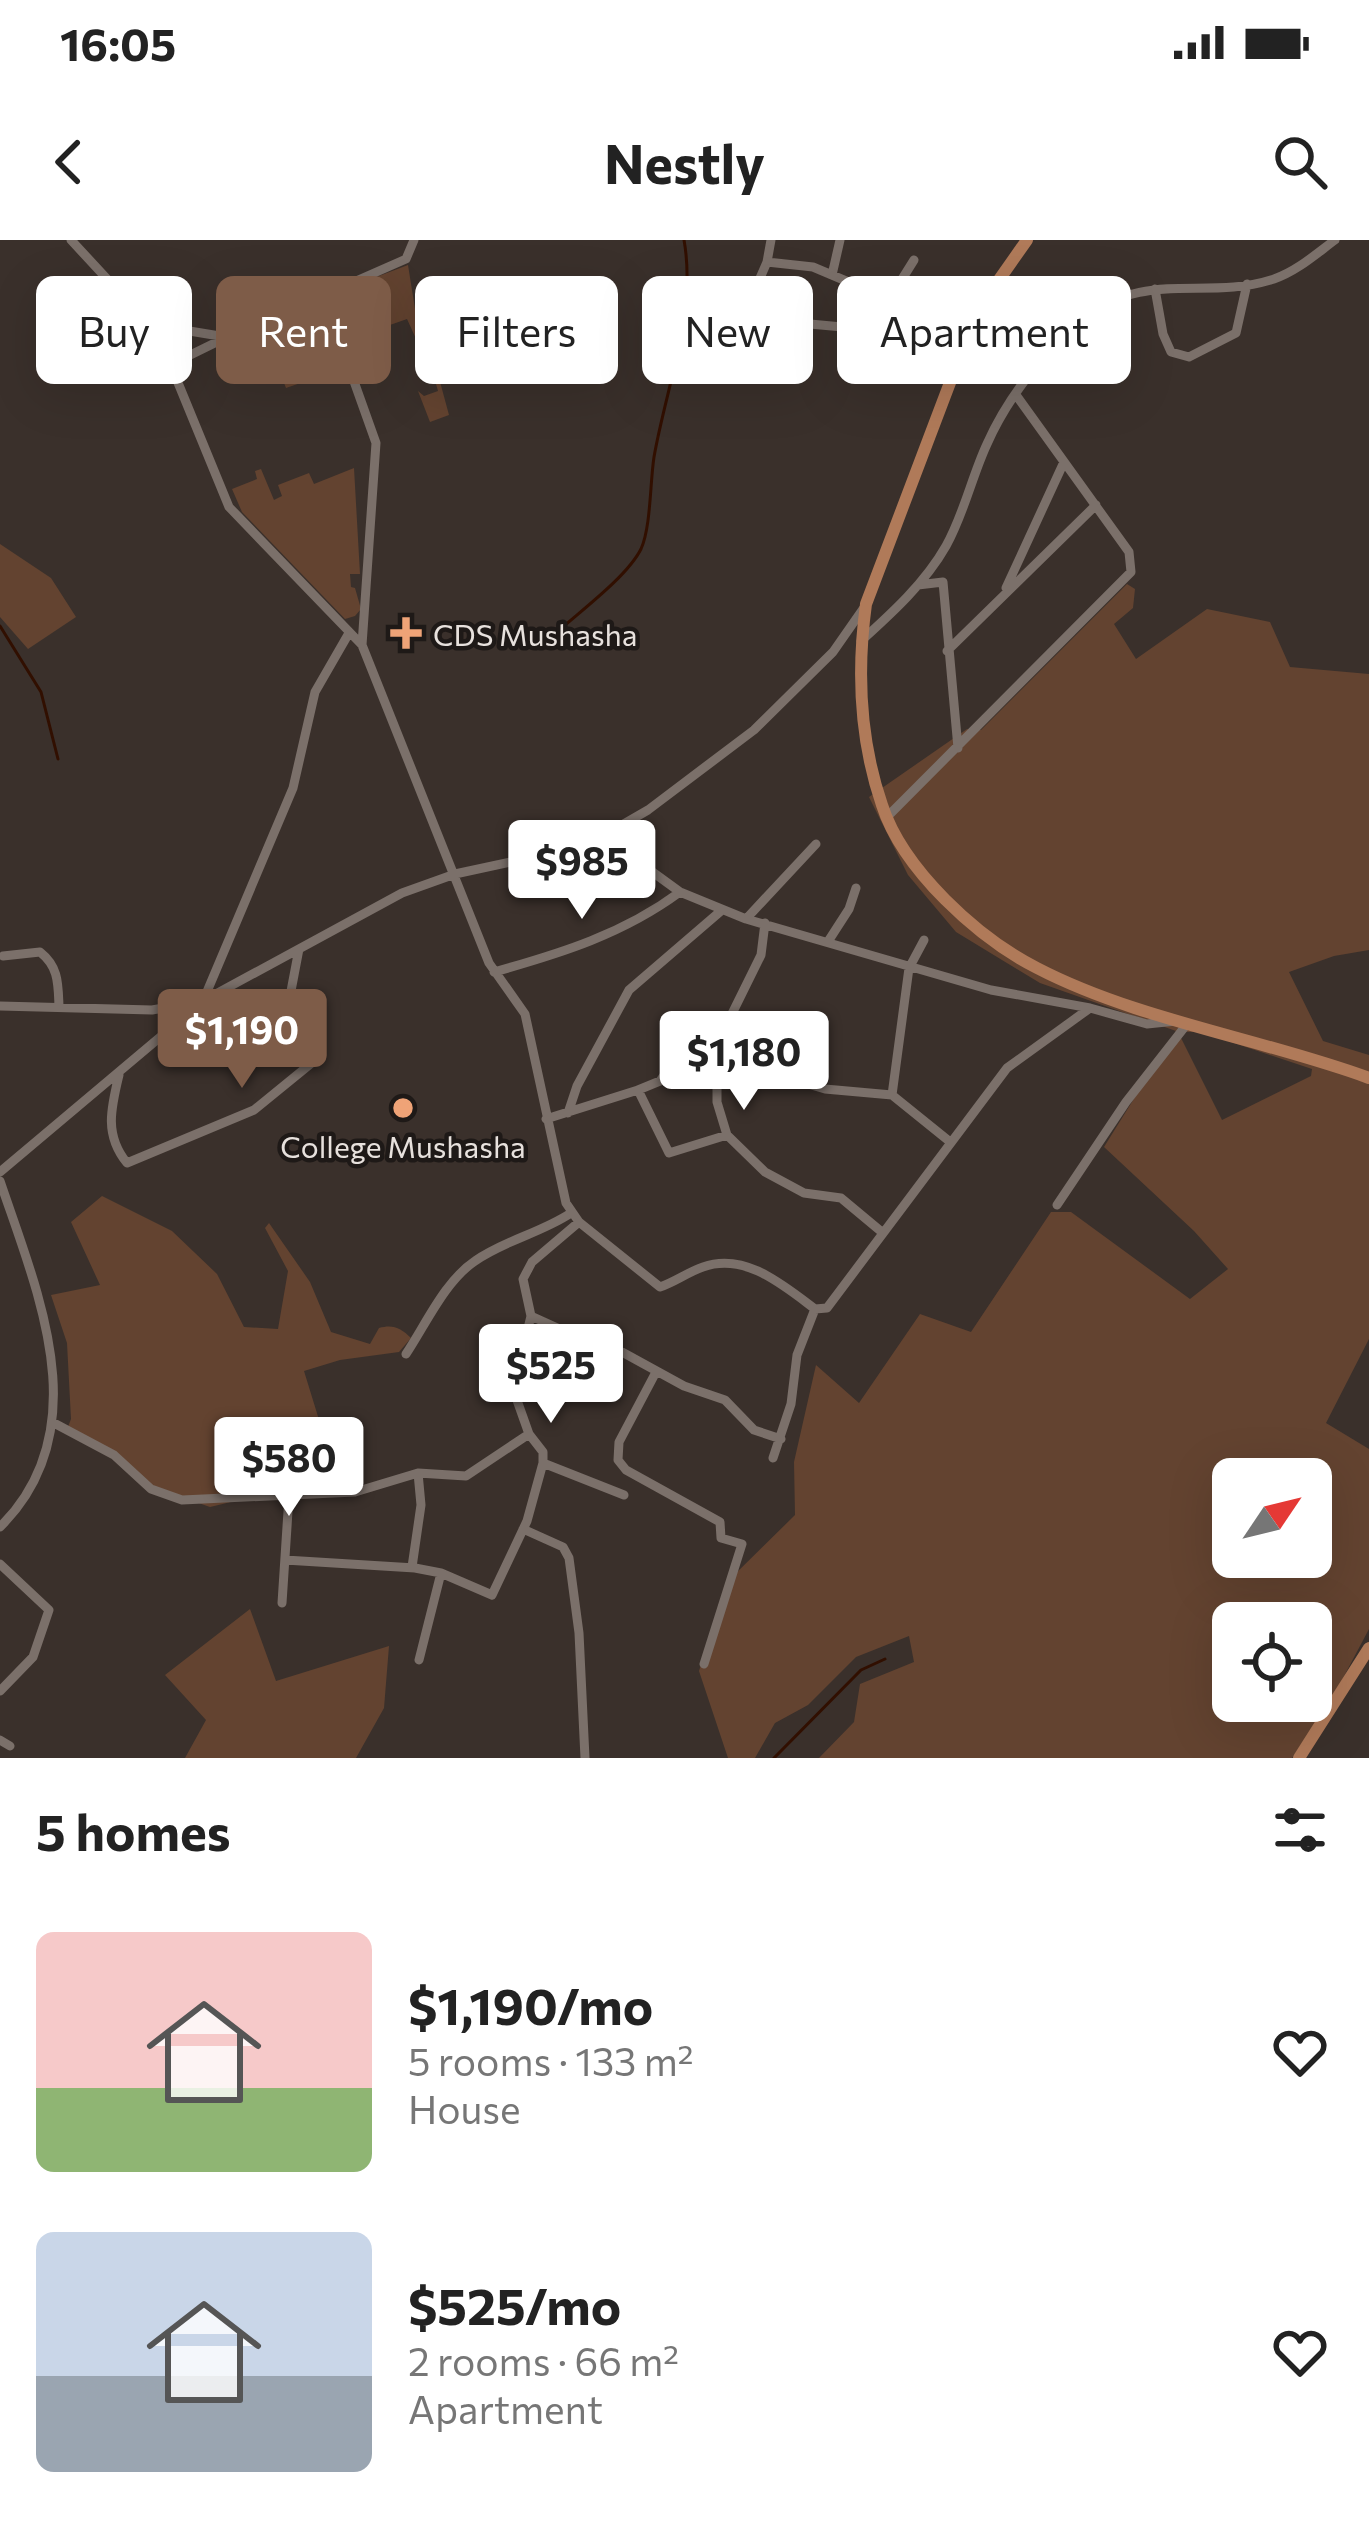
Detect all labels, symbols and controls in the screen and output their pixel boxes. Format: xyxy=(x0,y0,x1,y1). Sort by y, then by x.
text: 16:05 xyxy=(60,15,176,70)
icon: back xyxy=(36,129,102,195)
text: Nestly xyxy=(604,129,765,195)
icon: search xyxy=(1267,129,1333,195)
chip: Buy xyxy=(36,276,192,384)
chip: Rent xyxy=(216,276,391,384)
chip: Filters xyxy=(415,276,618,384)
chip: New xyxy=(642,276,813,384)
chip: Apartment xyxy=(837,276,1131,384)
place label: CDS Mushasha xyxy=(433,615,637,652)
marker: CDS Mushasha xyxy=(390,617,422,649)
pin: $985 xyxy=(511,820,653,922)
text: $985 xyxy=(535,835,629,883)
pin: $1,190 xyxy=(144,989,340,1091)
text: $1,190 xyxy=(185,1004,299,1052)
pin: $1,180 xyxy=(646,1011,842,1113)
text: $1,180 xyxy=(687,1026,801,1074)
marker: College Mushasha xyxy=(390,1095,416,1121)
place label: College Mushasha xyxy=(280,1127,526,1164)
pin: $525 xyxy=(480,1324,622,1426)
text: $525 xyxy=(506,1339,596,1387)
pin: $580 xyxy=(218,1417,360,1519)
text: $580 xyxy=(241,1432,337,1480)
north arrow xyxy=(1212,1458,1332,1578)
map controls xyxy=(1212,1458,1332,1722)
button: locate xyxy=(1212,1602,1332,1722)
icon: filters xyxy=(1267,1797,1333,1863)
text: 5 homes xyxy=(36,1799,231,1862)
text: $1,190/mo xyxy=(408,1973,653,2036)
icon: home xyxy=(132,1980,276,2124)
icon: heart xyxy=(1267,2019,1333,2085)
text: 5 rooms · 133 m² xyxy=(408,2036,694,2084)
text: House xyxy=(408,2084,521,2132)
text: $525/mo xyxy=(408,2273,621,2336)
icon: home xyxy=(132,2280,276,2424)
icon: heart xyxy=(1267,2319,1333,2385)
text: 2 rooms · 66 m² xyxy=(408,2336,679,2384)
text: Apartment xyxy=(408,2384,603,2432)

